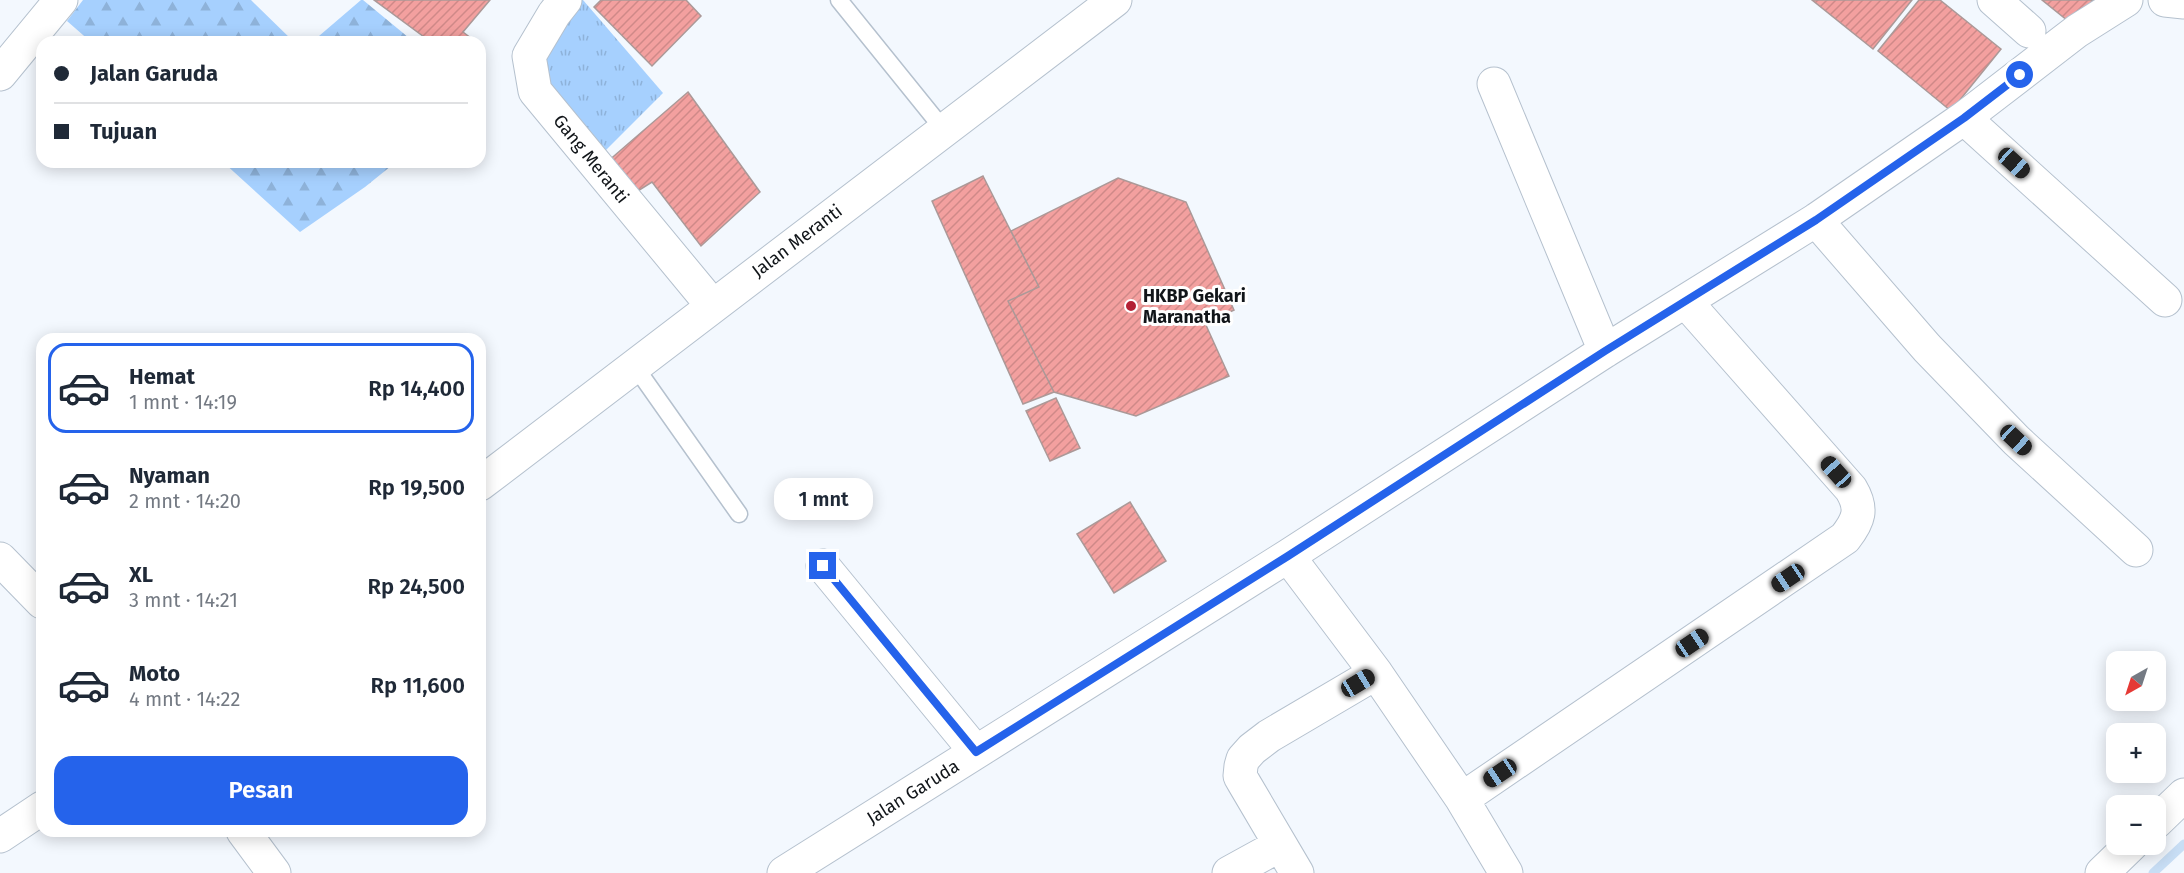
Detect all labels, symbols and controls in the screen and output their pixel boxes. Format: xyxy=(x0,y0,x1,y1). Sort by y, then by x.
text: Jalan Garuda xyxy=(90,60,218,87)
route start xyxy=(2006,61,2033,88)
street label: Gang Meranti xyxy=(549,110,633,208)
text: Tujuan xyxy=(90,118,157,145)
car xyxy=(1995,144,2033,182)
street label: Jalan Meranti xyxy=(747,200,847,282)
place label: HKBP Gekari Maranatha xyxy=(1143,285,1246,328)
marker: HKBP Gekari Maranatha xyxy=(1124,299,1138,313)
icon: car xyxy=(57,361,111,415)
text: Hemat xyxy=(129,363,195,390)
text: Rp 14,400 xyxy=(368,375,465,402)
text: 1 mnt · 14:19 xyxy=(129,390,237,414)
car xyxy=(1997,421,2035,459)
car xyxy=(1817,453,1855,491)
icon: car xyxy=(57,460,111,514)
text: Nyaman xyxy=(129,462,210,489)
text: Rp 19,500 xyxy=(368,474,465,501)
callout: 1 mnt xyxy=(774,479,872,521)
text: 1 mnt xyxy=(798,487,849,511)
text: 2 mnt · 14:20 xyxy=(129,489,241,513)
route end xyxy=(809,552,836,579)
icon: car xyxy=(57,559,111,613)
car xyxy=(1768,560,1808,596)
text: XL xyxy=(129,561,153,588)
text: Rp 24,500 xyxy=(368,573,465,600)
text: 3 mnt · 14:21 xyxy=(129,588,238,612)
car xyxy=(1672,625,1712,661)
north arrow xyxy=(2106,651,2166,711)
map controls xyxy=(2106,651,2166,855)
icon: car xyxy=(57,658,111,712)
text: Moto xyxy=(129,660,180,687)
car xyxy=(1338,666,1378,700)
text: Rp 11,600 xyxy=(371,672,465,699)
text: 4 mnt · 14:22 xyxy=(129,687,240,711)
button: + xyxy=(2106,723,2166,783)
street label: Jalan Garuda xyxy=(863,755,963,829)
car xyxy=(1480,755,1520,791)
button: Pesan xyxy=(54,756,468,825)
button: − xyxy=(2106,795,2166,855)

